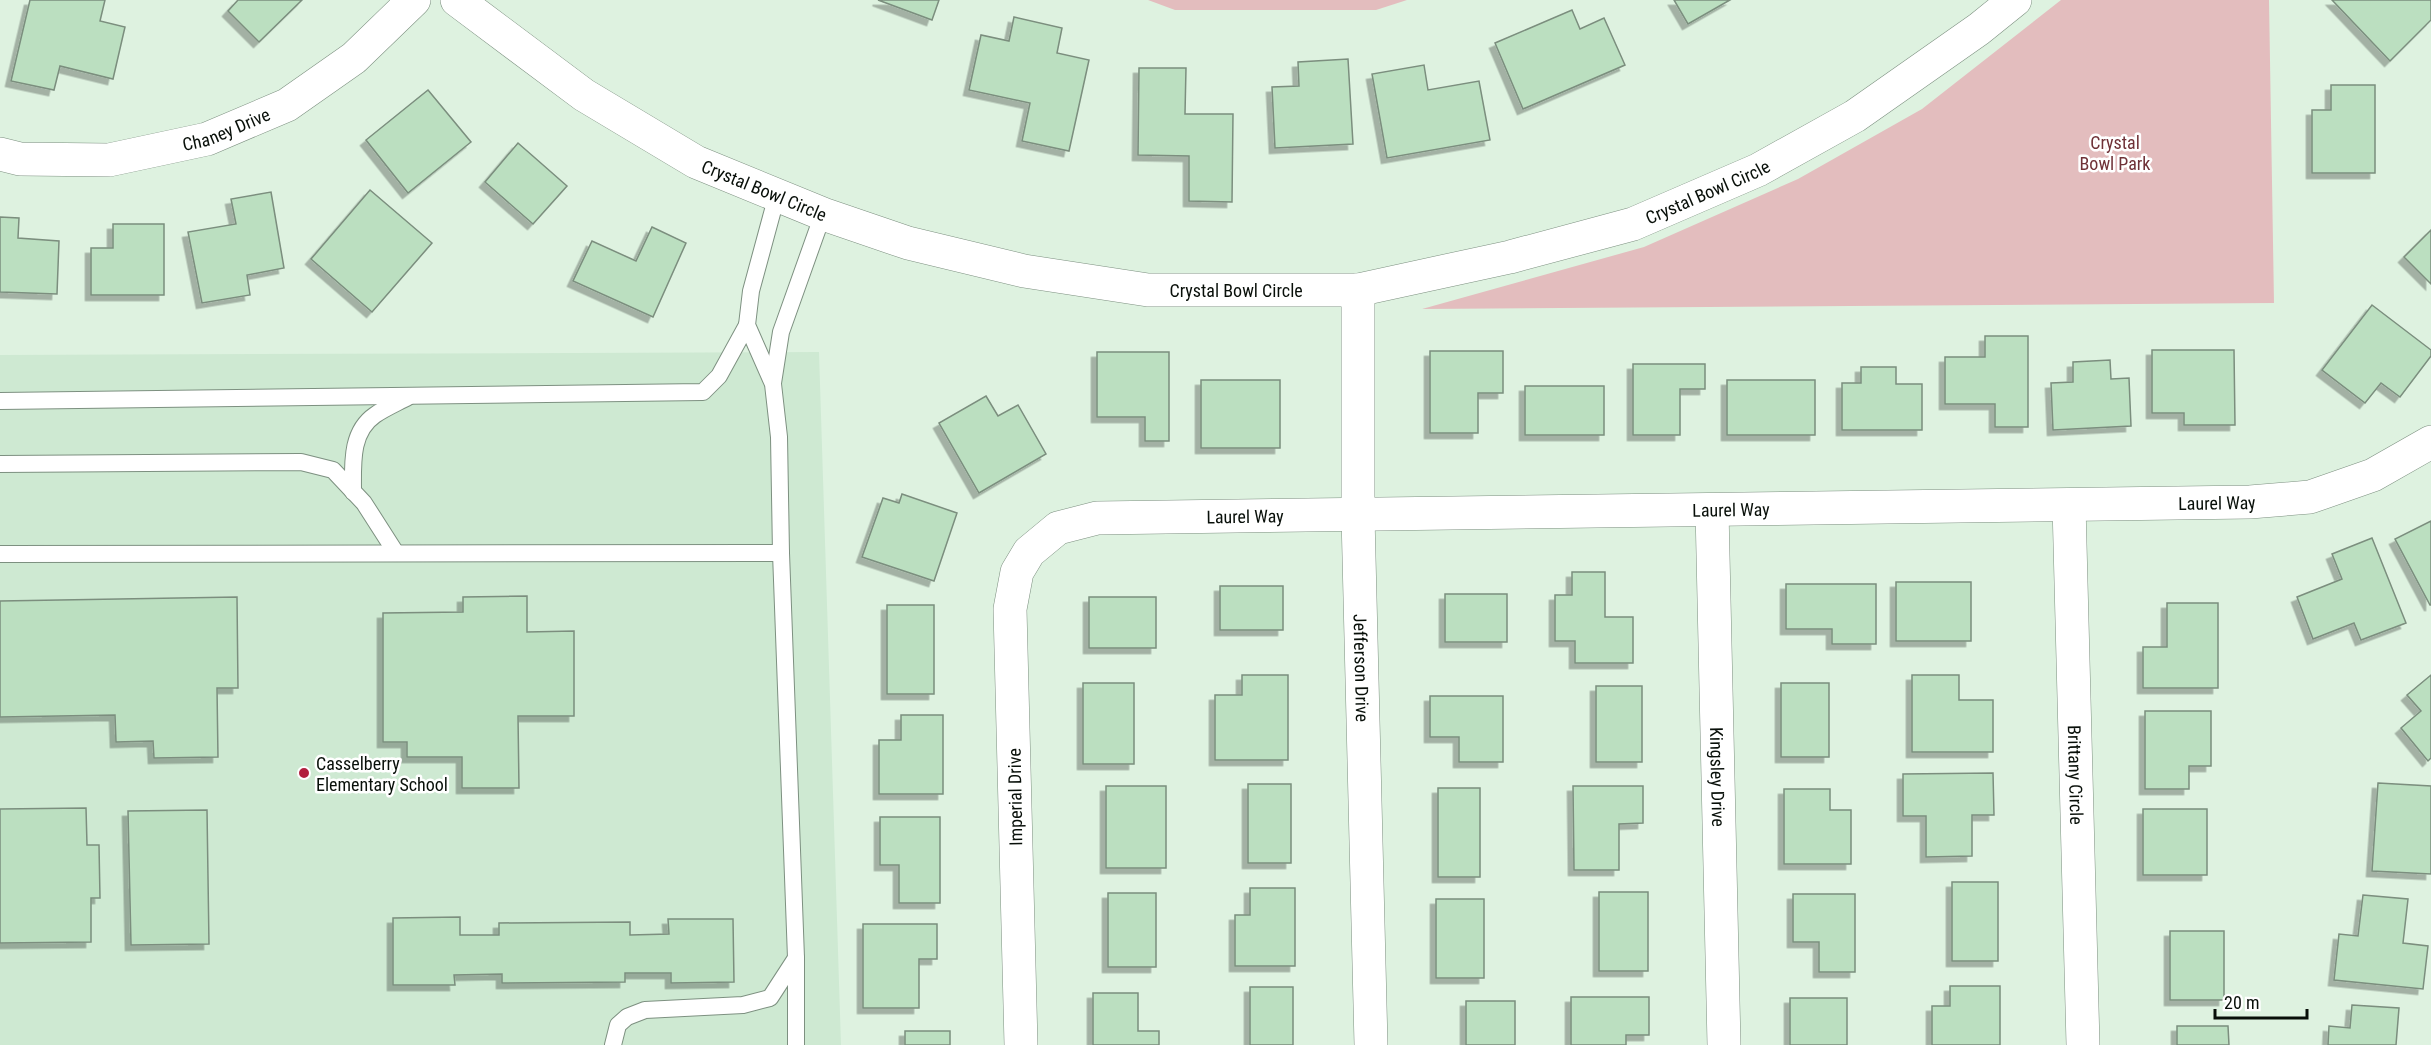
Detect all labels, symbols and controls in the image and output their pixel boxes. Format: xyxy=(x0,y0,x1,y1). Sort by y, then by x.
street label: Chaney Drive xyxy=(180,103,273,154)
park label: Crystal Bowl Park xyxy=(2080,132,2150,174)
street label: Crystal Bowl Circle xyxy=(699,155,830,225)
street label: Crystal Bowl Circle xyxy=(1642,155,1773,228)
street label: Crystal Bowl Circle xyxy=(1169,280,1303,301)
street label: Laurel Way xyxy=(2178,491,2257,513)
street label: Laurel Way xyxy=(1692,498,1770,520)
street label: Laurel Way xyxy=(1206,505,1284,527)
street label: Jefferson Drive xyxy=(1350,614,1374,722)
street label: Brittany Circle xyxy=(2064,725,2088,825)
street label: Kingsley Drive xyxy=(1706,727,1730,827)
street label: Imperial Drive xyxy=(1004,748,1026,846)
place label: Casselberry Elementary School xyxy=(316,753,448,795)
marker: Casselberry Elementary School xyxy=(297,766,311,780)
scale bar xyxy=(2215,982,2306,1020)
text: 20 m xyxy=(2224,992,2259,1013)

